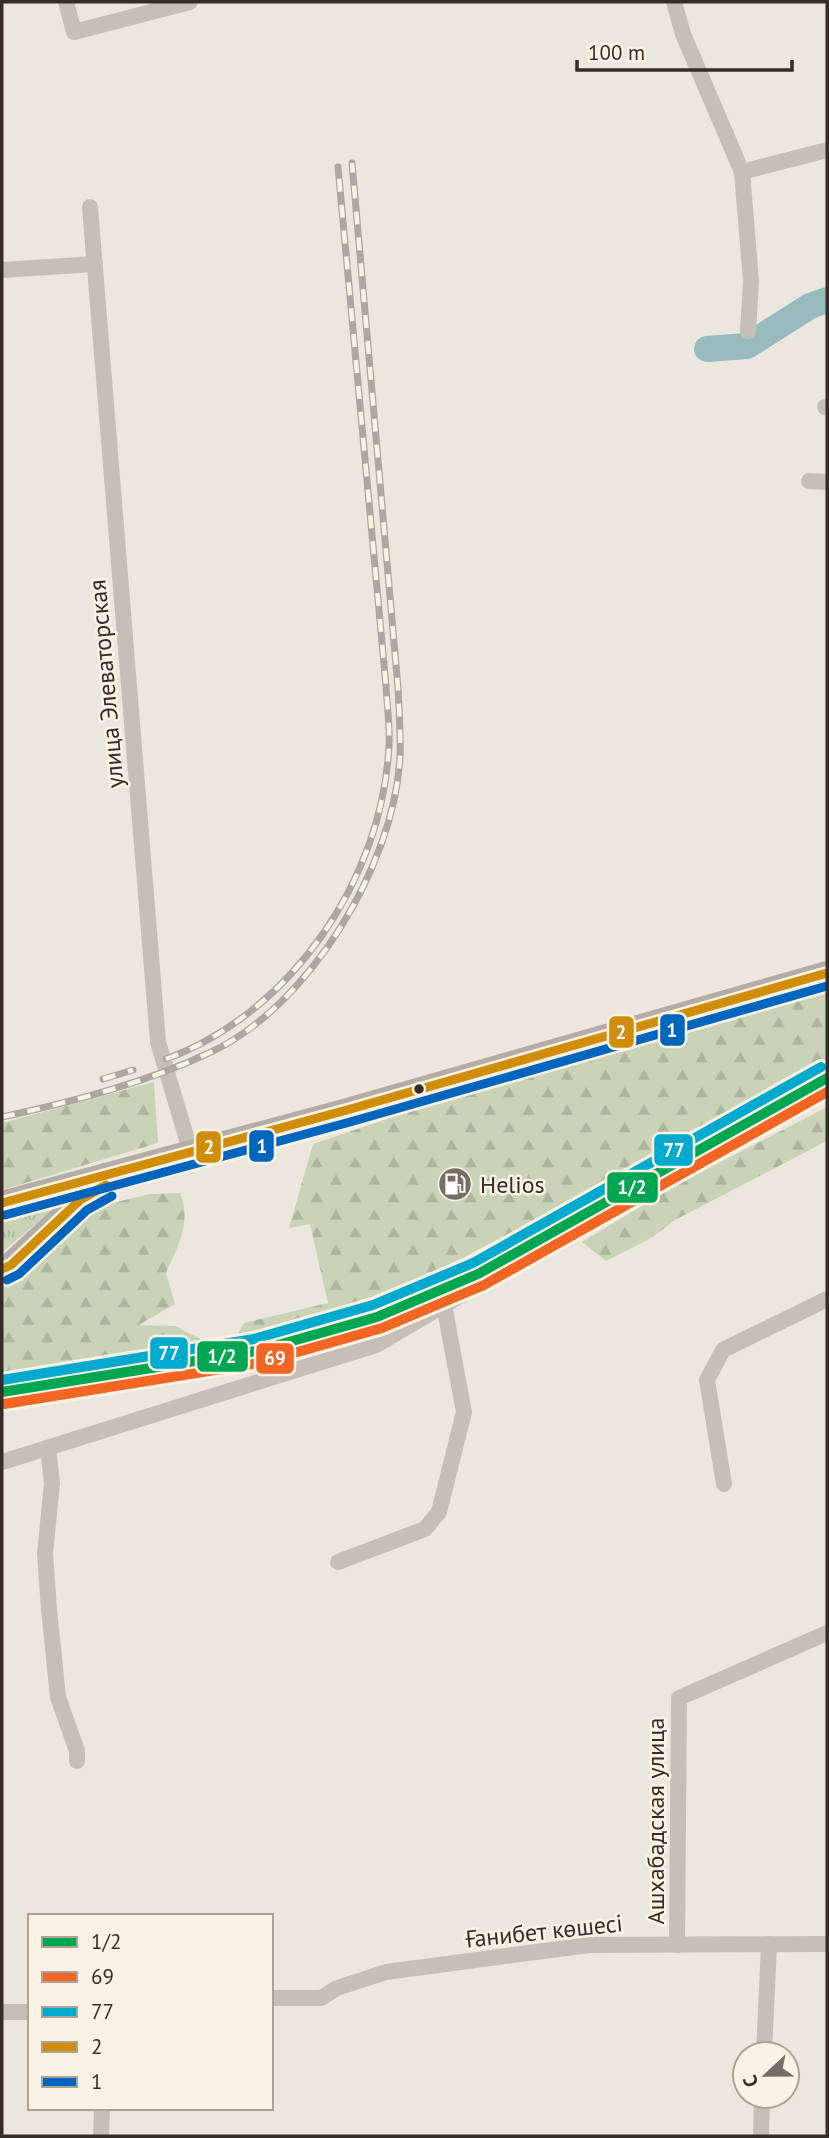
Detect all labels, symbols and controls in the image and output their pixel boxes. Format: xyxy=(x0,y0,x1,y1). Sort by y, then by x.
scale bar xyxy=(577,28,792,72)
text: 100 m xyxy=(588,39,645,66)
street label: улица Элеваторская xyxy=(81,578,131,790)
line badge: 1 xyxy=(659,1013,686,1047)
line badge: 2 xyxy=(608,1015,635,1049)
text: 1 xyxy=(667,1018,677,1042)
text: 2 xyxy=(616,1020,626,1044)
unlabelled marker xyxy=(412,1082,426,1096)
line badge: 1 xyxy=(248,1129,275,1163)
line badge: 2 xyxy=(195,1130,222,1164)
line badge: 77 xyxy=(653,1133,694,1167)
text: 1 xyxy=(257,1134,267,1158)
text: 2 xyxy=(204,1135,214,1159)
text: 77 xyxy=(663,1138,685,1162)
fuel station icon: Helios xyxy=(436,1165,474,1203)
place label: Helios xyxy=(480,1169,545,1200)
line badge: 1/2 xyxy=(606,1171,659,1204)
text: 1/2 xyxy=(617,1175,647,1199)
line badge: 77 xyxy=(149,1336,189,1370)
line badge: 1/2 xyxy=(196,1340,249,1373)
text: 77 xyxy=(158,1341,180,1365)
line badge: 69 xyxy=(255,1342,295,1375)
text: 1/2 xyxy=(207,1344,237,1368)
text: 69 xyxy=(264,1346,286,1370)
street label: Ашхабадская улица xyxy=(640,1718,671,1924)
street label: Ғанибет көшесі xyxy=(464,1907,624,1955)
legend xyxy=(28,1914,273,2110)
text: 1/2 xyxy=(91,1928,121,1955)
text: 69 xyxy=(91,1963,114,1990)
text: 77 xyxy=(91,1998,114,2025)
text: 2 xyxy=(91,2033,102,2060)
north arrow xyxy=(731,2040,801,2110)
text: 1 xyxy=(91,2068,102,2095)
text: С xyxy=(737,2072,763,2091)

